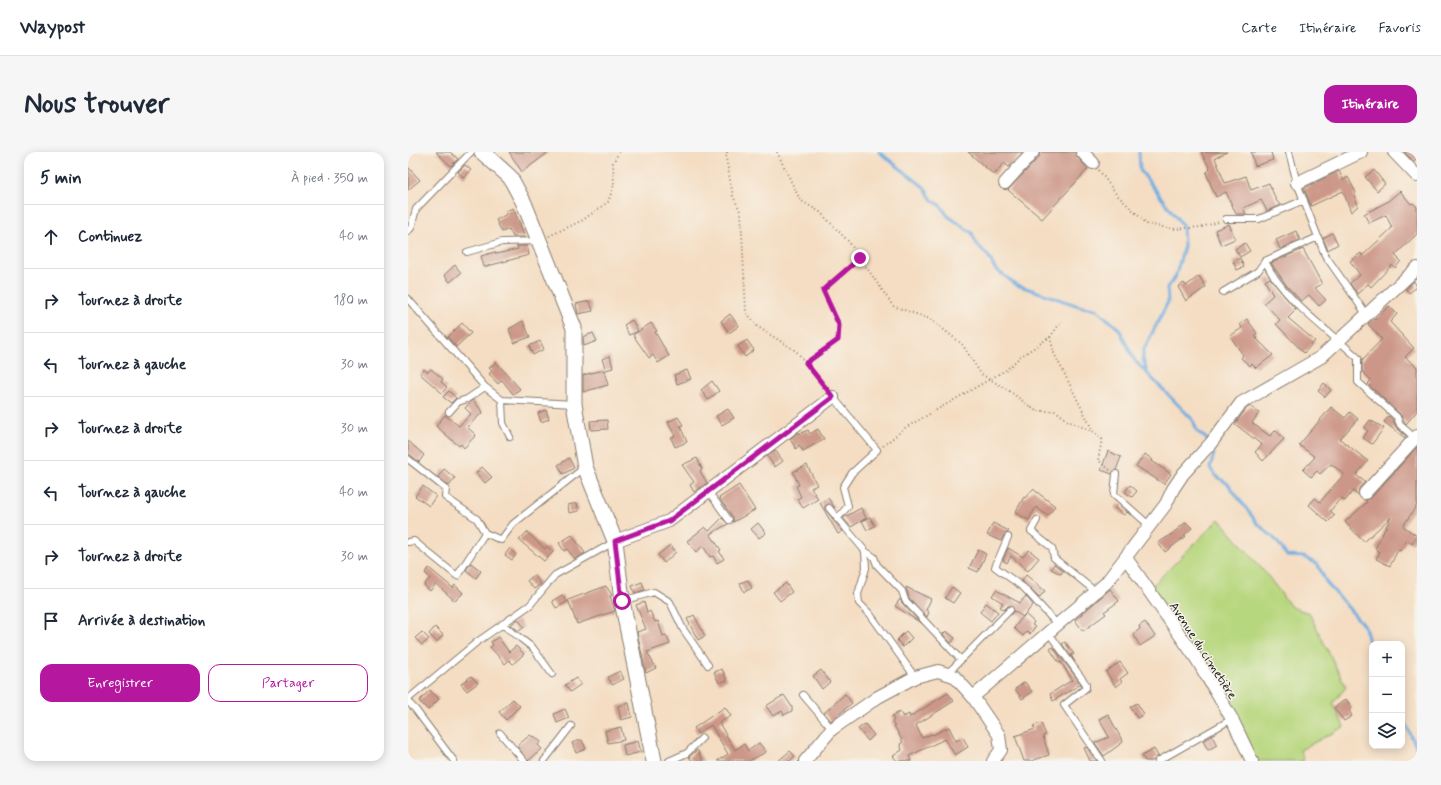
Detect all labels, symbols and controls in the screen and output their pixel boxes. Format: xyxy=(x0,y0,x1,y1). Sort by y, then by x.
text: Waypost xyxy=(20,15,85,40)
text: Carte xyxy=(1241,19,1277,37)
text: Itinéraire xyxy=(1299,19,1356,37)
text: Favoris xyxy=(1378,19,1421,37)
button: Itinéraire xyxy=(1324,85,1417,123)
text: Nous trouver xyxy=(24,86,169,123)
text: 5 min xyxy=(40,167,82,189)
text: À pied · 350 m xyxy=(291,170,368,187)
icon: ahead xyxy=(40,226,62,248)
text: Continuez xyxy=(78,227,142,247)
text: 40 m xyxy=(339,228,368,245)
route end xyxy=(851,249,869,267)
icon: right xyxy=(40,290,62,312)
text: Tournez à droite xyxy=(78,291,182,311)
text: 180 m xyxy=(333,292,368,309)
icon: left xyxy=(40,354,62,376)
text: Tournez à gauche xyxy=(78,355,186,375)
text: 30 m xyxy=(341,356,368,373)
icon: right xyxy=(40,418,62,440)
text: Tournez à droite xyxy=(78,419,182,439)
text: 30 m xyxy=(341,420,368,437)
icon: left xyxy=(40,482,62,504)
text: Tournez à gauche xyxy=(78,483,186,503)
text: 40 m xyxy=(339,484,368,501)
icon: right xyxy=(40,546,62,568)
text: Tournez à droite xyxy=(78,547,182,567)
text: 30 m xyxy=(341,548,368,565)
route start xyxy=(613,592,631,610)
street label: Avenue du cimetière xyxy=(1165,599,1241,703)
icon: arrive xyxy=(40,610,62,632)
text: Arrivée à destination xyxy=(78,611,205,631)
map controls xyxy=(1369,641,1405,749)
button: + xyxy=(1369,641,1405,677)
button: Enregistrer xyxy=(40,664,200,702)
button: Partager xyxy=(208,664,368,702)
button: − xyxy=(1369,677,1405,713)
button: layers xyxy=(1369,713,1405,749)

